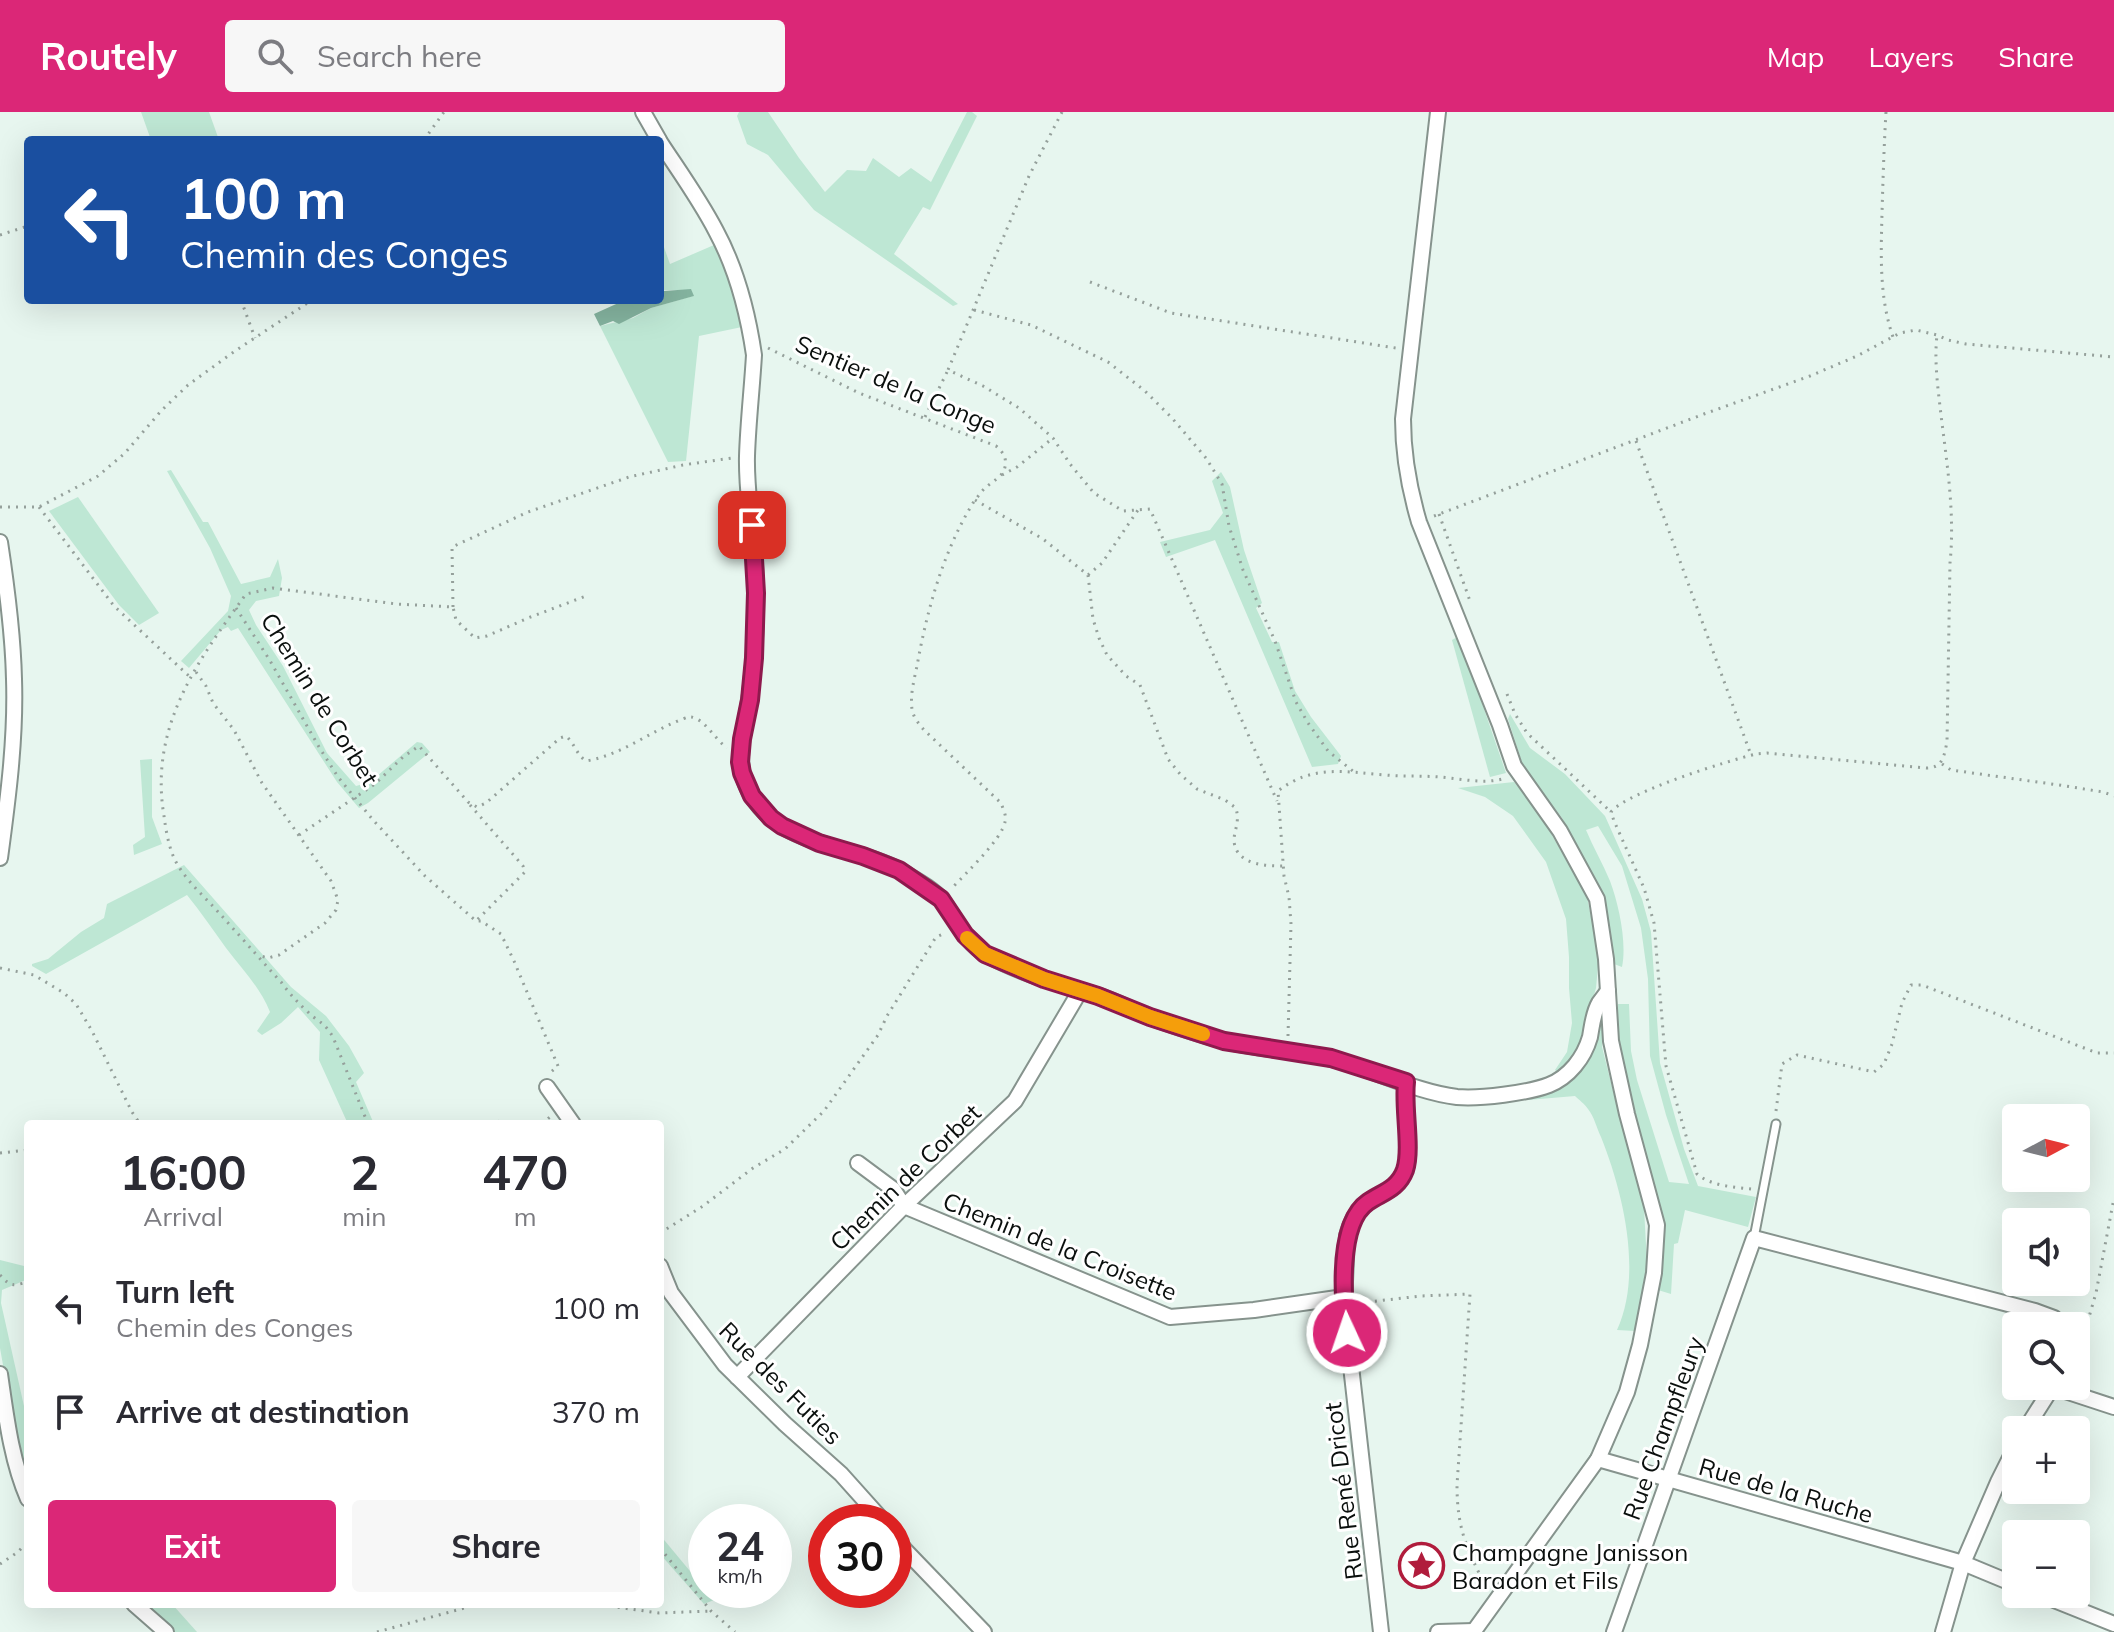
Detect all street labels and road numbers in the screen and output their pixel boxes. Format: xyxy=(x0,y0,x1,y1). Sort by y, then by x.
street label: Sentier de la Conge xyxy=(791,328,1001,440)
street label: Chemin de Corbet xyxy=(255,607,385,791)
street label: Chemin de Corbet xyxy=(823,1097,987,1257)
street label: Chemin de la Croisette xyxy=(939,1185,1181,1307)
street label: Rue des Futies xyxy=(713,1315,849,1451)
street label: Rue Champfleury xyxy=(1616,1332,1710,1524)
street label: Rue René Dricot xyxy=(1317,1401,1369,1581)
street label: Rue de la Ruche xyxy=(1696,1451,1876,1529)

